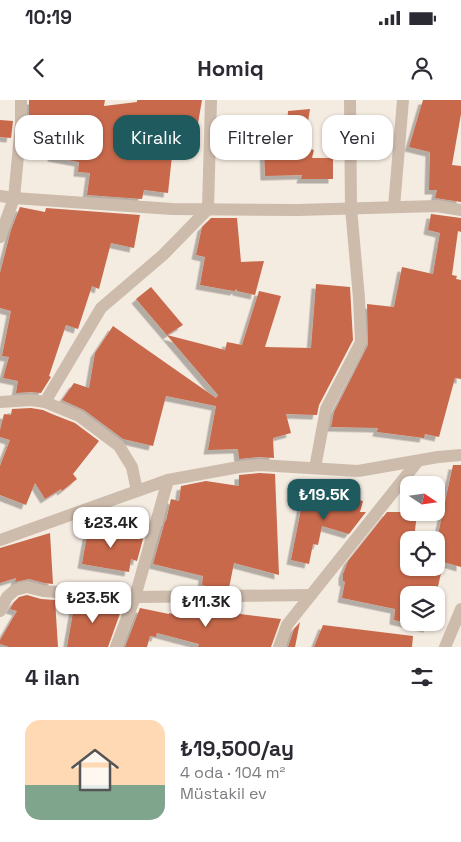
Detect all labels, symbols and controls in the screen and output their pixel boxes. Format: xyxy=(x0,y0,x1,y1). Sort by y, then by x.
text: 10:19 xyxy=(25,5,72,30)
icon: back xyxy=(25,54,53,82)
text: Homiq xyxy=(197,54,264,82)
icon: person xyxy=(408,54,436,82)
chip: Satılık xyxy=(15,115,103,160)
chip: Kiralık xyxy=(113,115,200,160)
chip: Filtreler xyxy=(210,115,312,160)
chip: Yeni xyxy=(322,115,393,160)
north arrow xyxy=(400,476,445,521)
map controls xyxy=(400,476,445,631)
pin: ₺19.5K xyxy=(283,478,365,521)
text: ₺19.5K xyxy=(298,484,350,505)
pin: ₺23.4K xyxy=(70,506,152,549)
text: ₺23.4K xyxy=(84,512,138,533)
button: locate xyxy=(400,531,445,576)
pin: ₺23.5K xyxy=(52,582,134,624)
pin: ₺11.3K xyxy=(165,586,247,628)
button: layers xyxy=(400,586,445,631)
text: ₺23.5K xyxy=(66,587,120,608)
text: ₺11.3K xyxy=(182,591,230,612)
icon: filters xyxy=(408,663,436,691)
text: 4 ilan xyxy=(25,664,80,691)
text: ₺19,500/ay xyxy=(180,735,294,762)
icon: home xyxy=(65,740,125,800)
text: 4 oda · 104 m² xyxy=(180,762,285,783)
text: Müstakil ev xyxy=(180,783,267,804)

